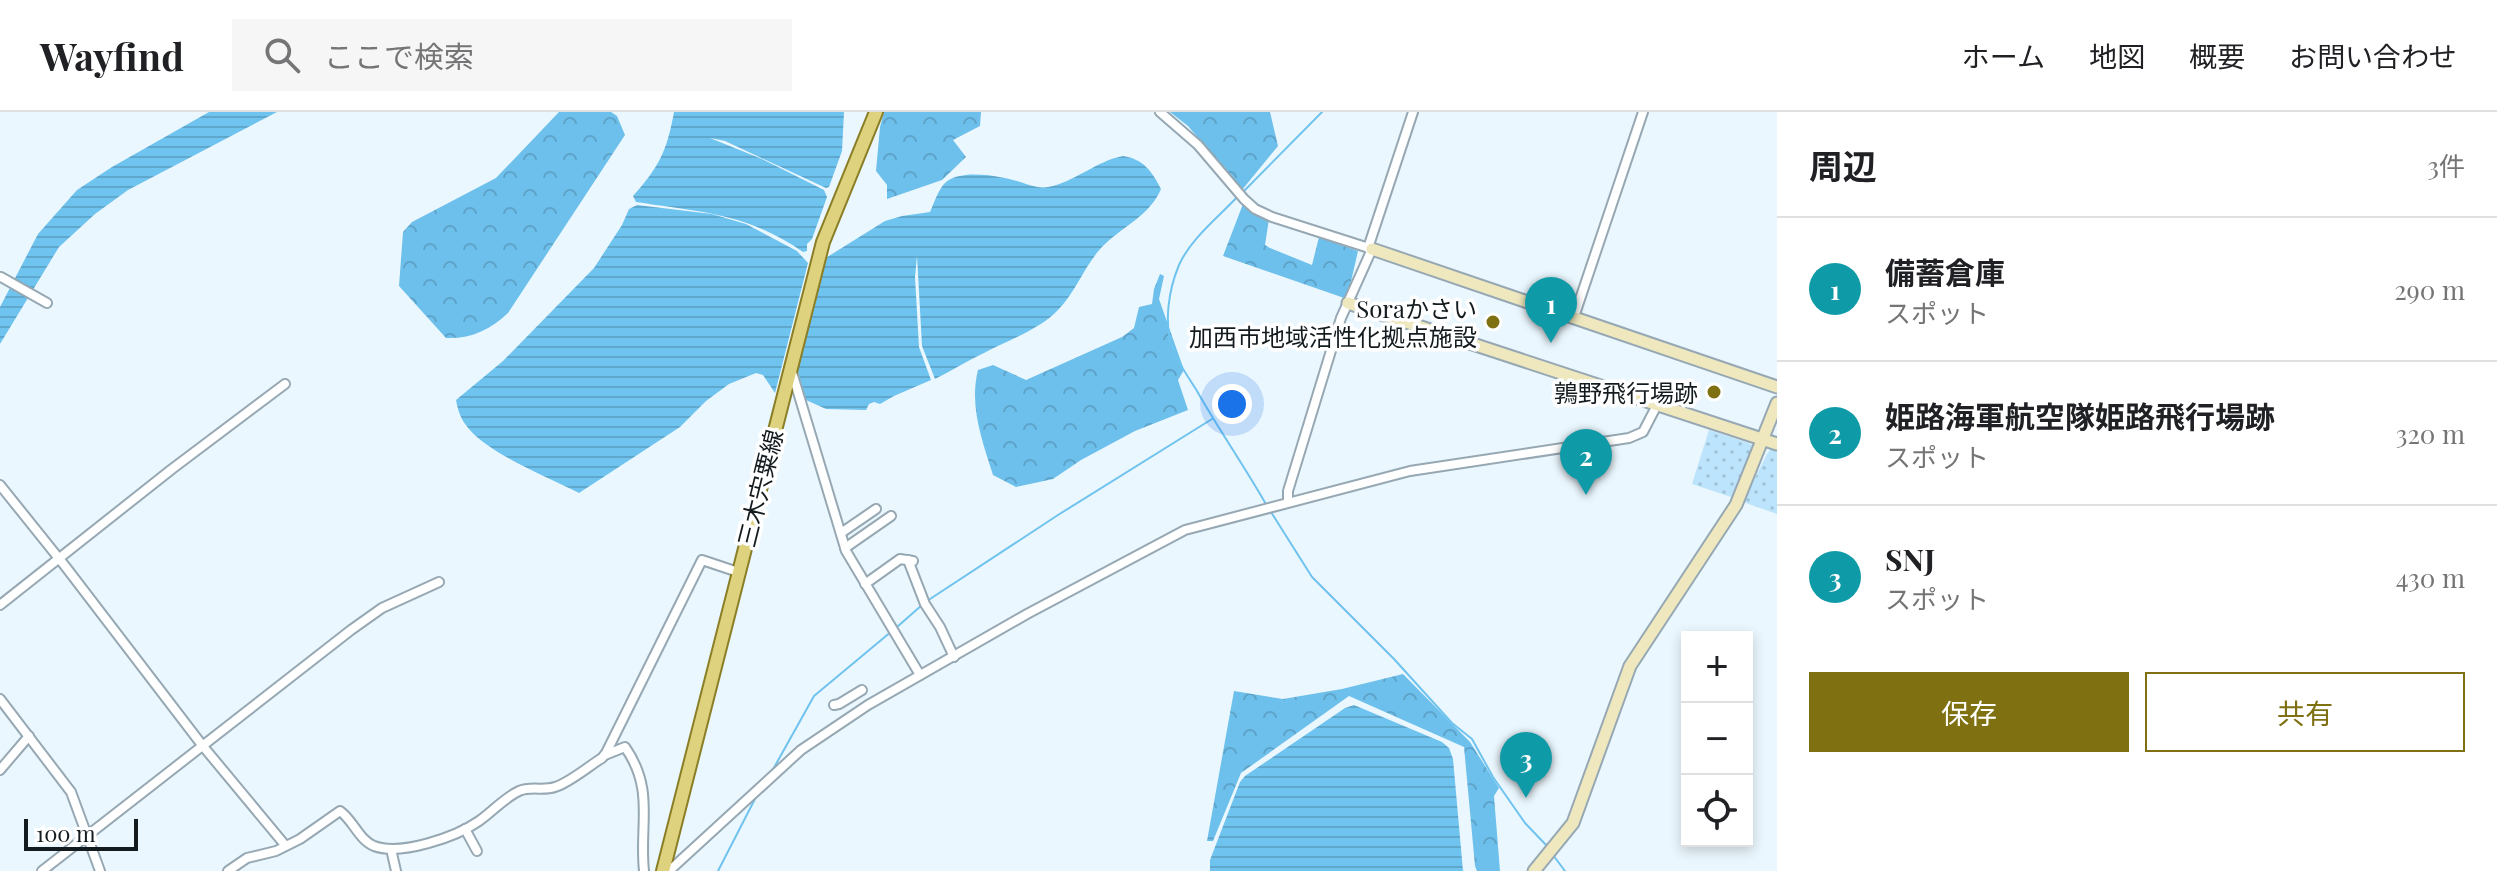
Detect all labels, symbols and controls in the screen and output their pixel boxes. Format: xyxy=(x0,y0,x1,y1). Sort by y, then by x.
search box xyxy=(232,19,792,91)
text: Wayfind xyxy=(40,30,184,81)
icon: search xyxy=(260,33,304,77)
text: ここで検索 xyxy=(324,36,474,76)
text: ホーム xyxy=(1962,37,2045,74)
text: 地図 xyxy=(2089,37,2145,74)
text: 概要 xyxy=(2189,37,2245,74)
text: お問い合わせ xyxy=(2289,37,2457,74)
text: 周辺 xyxy=(1809,142,1877,188)
text: 3件 xyxy=(2427,148,2465,183)
text: 備蓄倉庫 xyxy=(1885,252,2005,292)
text: 1 xyxy=(1830,272,1840,307)
text: 290 m xyxy=(2394,272,2465,307)
pin: 1 xyxy=(1525,277,1577,343)
place label: Soraかさい 加西市地域活性化拠点施設 xyxy=(1189,292,1477,352)
text: スポット xyxy=(1885,295,1989,330)
marker: Soraかさい 加西市地域活性化拠点施設 xyxy=(1484,313,1502,331)
place label: 鶉野飛行場跡 xyxy=(1554,376,1698,408)
marker: 鶉野飛行場跡 xyxy=(1705,383,1723,401)
your location xyxy=(1212,384,1252,424)
text: 姫路海軍航空隊姫路飛行場跡 xyxy=(1885,396,2275,436)
text: 2 xyxy=(1828,416,1842,451)
text: 320 m xyxy=(2396,416,2465,451)
street label: 三木宍粟線 xyxy=(729,426,789,550)
pin: 2 xyxy=(1560,429,1612,495)
text: スポット xyxy=(1885,439,1989,474)
text: SNJ xyxy=(1885,539,1935,579)
text: 3 xyxy=(1829,560,1841,595)
text: 430 m xyxy=(2396,560,2465,595)
text: スポット xyxy=(1885,581,1989,616)
map controls xyxy=(1681,631,1753,847)
button: + xyxy=(1681,631,1753,703)
button: 保存 xyxy=(1809,672,2129,752)
button: 共有 xyxy=(2145,672,2465,752)
button: − xyxy=(1681,703,1753,775)
pin: 3 xyxy=(1500,732,1552,798)
button: locate xyxy=(1681,775,1753,847)
scale bar xyxy=(24,815,138,851)
text: 100 m xyxy=(36,818,96,848)

